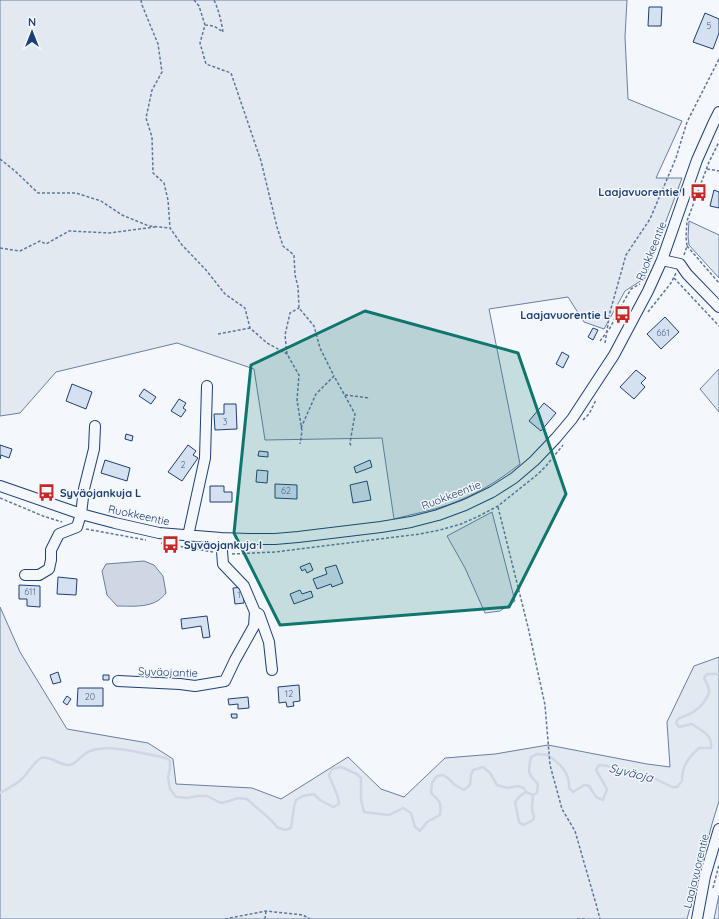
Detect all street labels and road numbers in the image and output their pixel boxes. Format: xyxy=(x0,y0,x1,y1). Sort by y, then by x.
street label: Ruokkeentie xyxy=(633,219,669,283)
street label: Ruokkeentie xyxy=(419,477,483,513)
street label: Ruokkeentie xyxy=(107,502,171,528)
street label: Syväojantie xyxy=(138,664,198,680)
street label: Laajavuorentie xyxy=(680,832,712,910)

